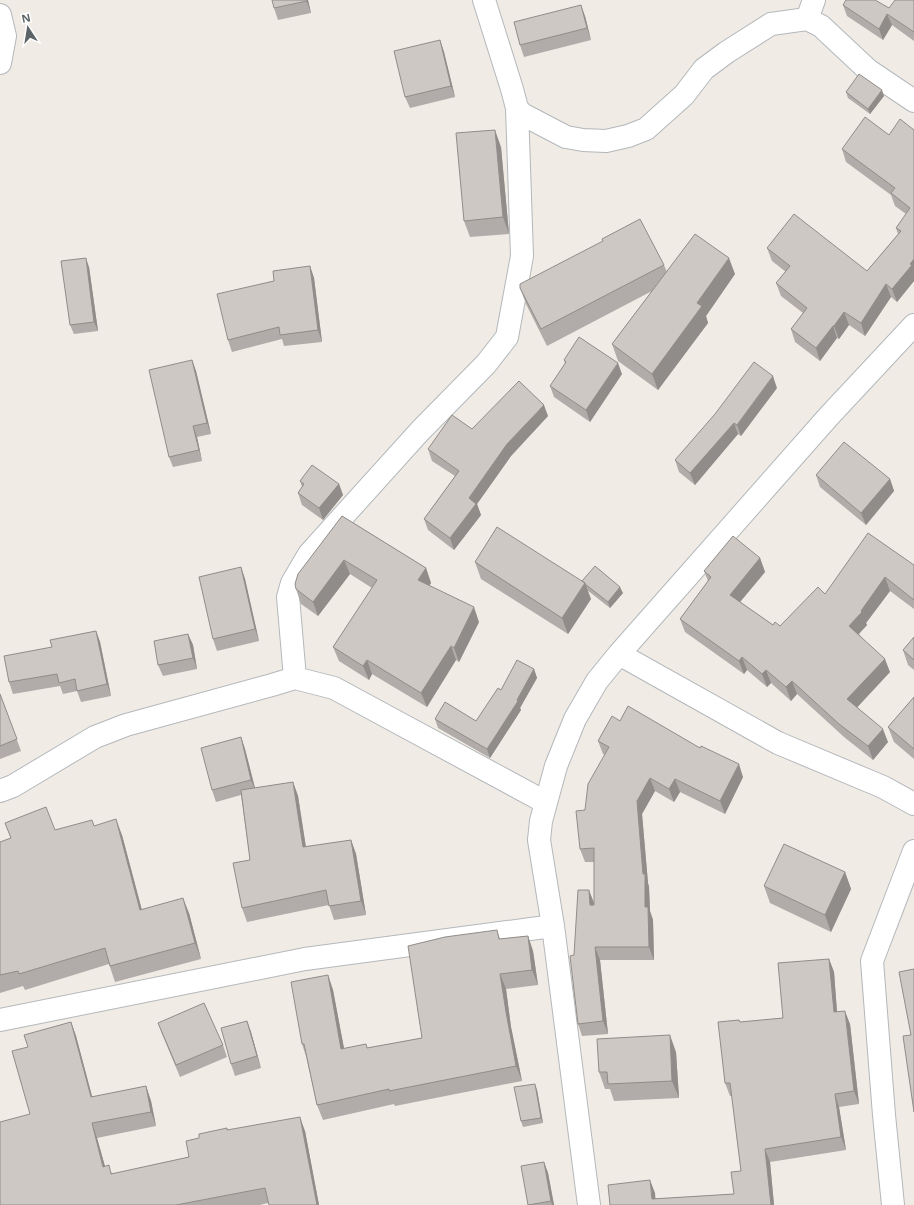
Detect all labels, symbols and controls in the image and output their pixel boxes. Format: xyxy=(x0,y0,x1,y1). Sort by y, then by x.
north arrow xyxy=(8,8,48,48)
text: N xyxy=(20,9,32,26)

